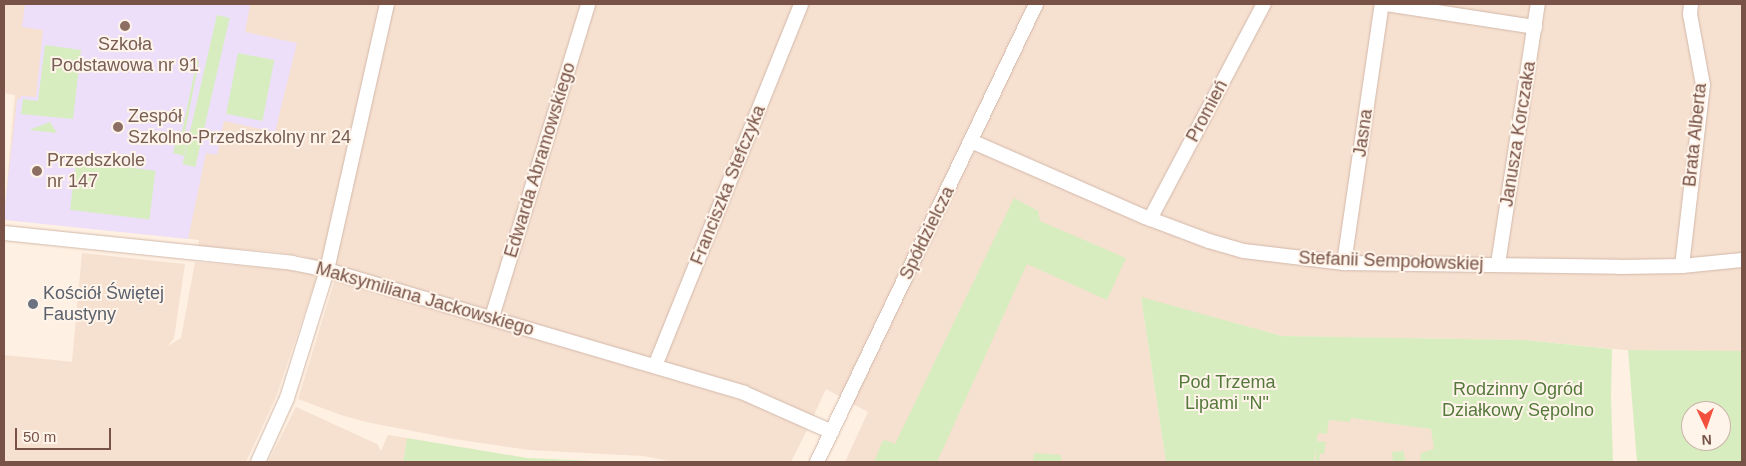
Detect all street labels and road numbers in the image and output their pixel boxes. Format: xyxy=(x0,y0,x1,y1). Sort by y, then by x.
street label: Edwarda Abramowskiego xyxy=(500,59,580,261)
street label: Janusza Korczaka xyxy=(1496,60,1540,208)
street label: Promień xyxy=(1182,76,1232,146)
street label: Brata Alberta xyxy=(1679,82,1711,188)
street label: Franciszka Stefczyka xyxy=(686,102,770,268)
street label: Jasna xyxy=(1349,108,1377,158)
street label: Spółdzielcza xyxy=(895,183,959,283)
street label: Stefanii Sempołowskiej xyxy=(1298,247,1484,275)
street label: Maksymiliana Jackowskiego xyxy=(313,257,537,341)

